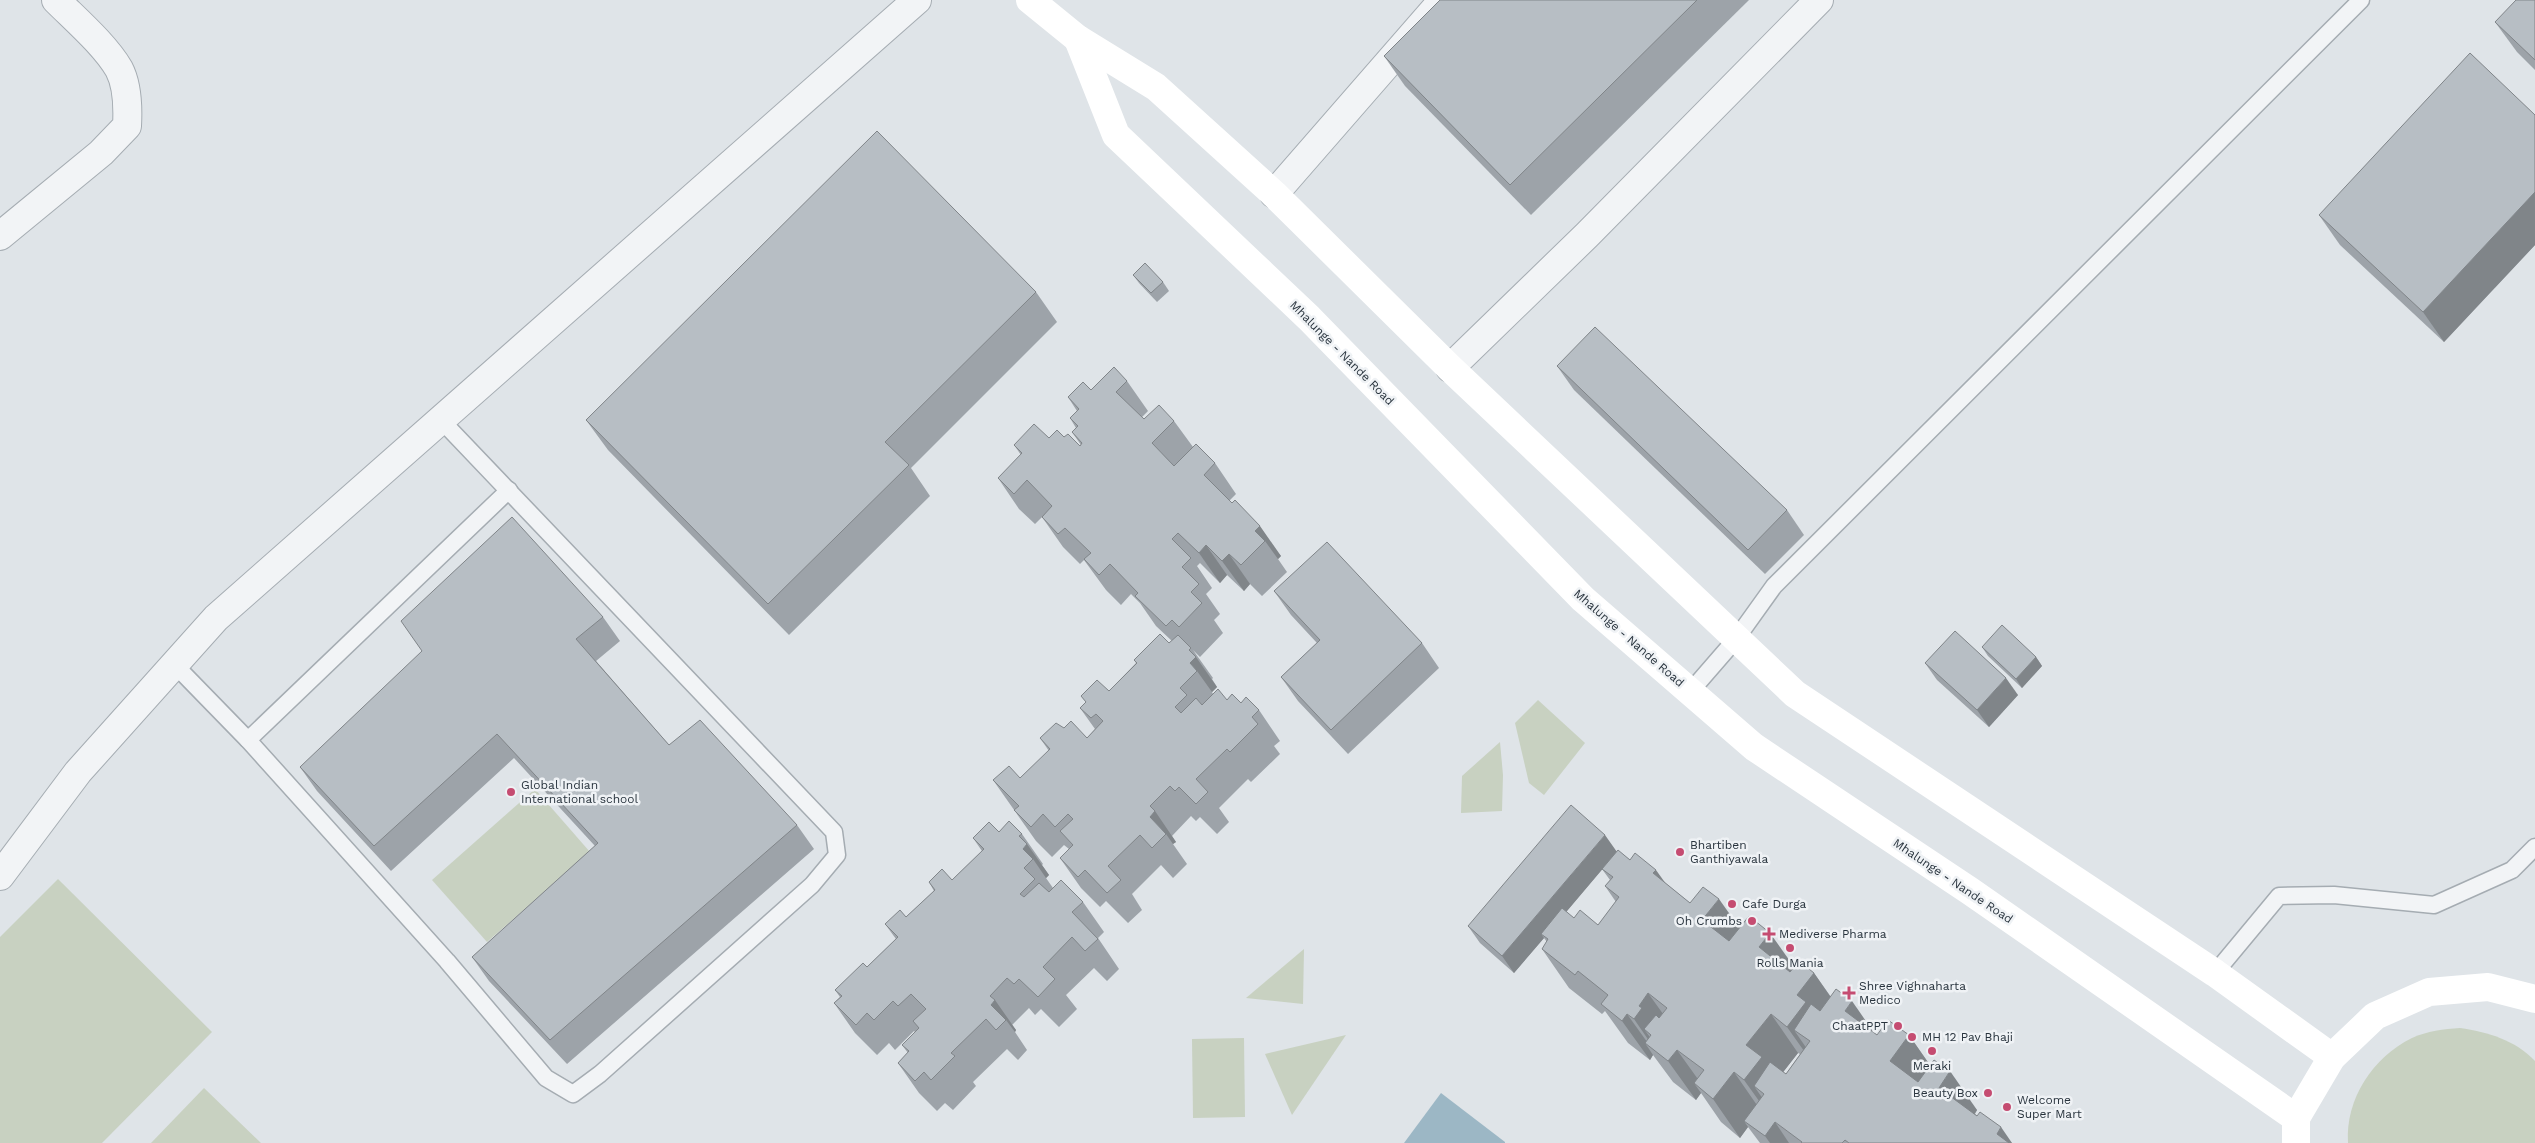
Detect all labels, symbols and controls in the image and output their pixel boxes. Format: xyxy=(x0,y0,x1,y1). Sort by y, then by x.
street label: Mhalunge - Nande Road xyxy=(1287,298,1397,408)
street label: Mhalunge - Nande Road xyxy=(1571,586,1687,690)
place label: Global Indian International school xyxy=(521,778,639,806)
marker: Global Indian International school xyxy=(505,786,517,798)
street label: Mhalunge - Nande Road xyxy=(1891,836,2015,926)
place label: Bhartiben Ganthiyawala xyxy=(1690,838,1769,866)
marker: Bhartiben Ganthiyawala xyxy=(1674,846,1686,858)
place label: Cafe Durga xyxy=(1742,897,1807,911)
marker: Cafe Durga xyxy=(1726,898,1738,910)
place label: Oh Crumbs xyxy=(1676,914,1742,928)
marker: Oh Crumbs xyxy=(1746,915,1758,927)
place label: Mediverse Pharma xyxy=(1779,927,1887,941)
marker: Mediverse Pharma xyxy=(1763,928,1775,940)
marker: Rolls Mania xyxy=(1784,942,1796,954)
place label: Rolls Mania xyxy=(1756,956,1824,970)
place label: Shree Vighnaharta Medico xyxy=(1859,979,1966,1007)
marker: Shree Vighnaharta Medico xyxy=(1843,987,1855,999)
place label: ChaatPPT xyxy=(1832,1019,1888,1033)
marker: ChaatPPT xyxy=(1892,1020,1904,1032)
place label: MH 12 Pav Bhaji xyxy=(1922,1030,2013,1044)
marker: MH 12 Pav Bhaji xyxy=(1906,1031,1918,1043)
marker: Meraki xyxy=(1926,1045,1938,1057)
place label: Meraki xyxy=(1913,1059,1951,1073)
place label: Beauty Box xyxy=(1913,1086,1978,1100)
marker: Beauty Box xyxy=(1982,1087,1994,1099)
place label: Welcome Super Mart xyxy=(2017,1093,2082,1121)
marker: Welcome Super Mart xyxy=(2001,1101,2013,1113)

